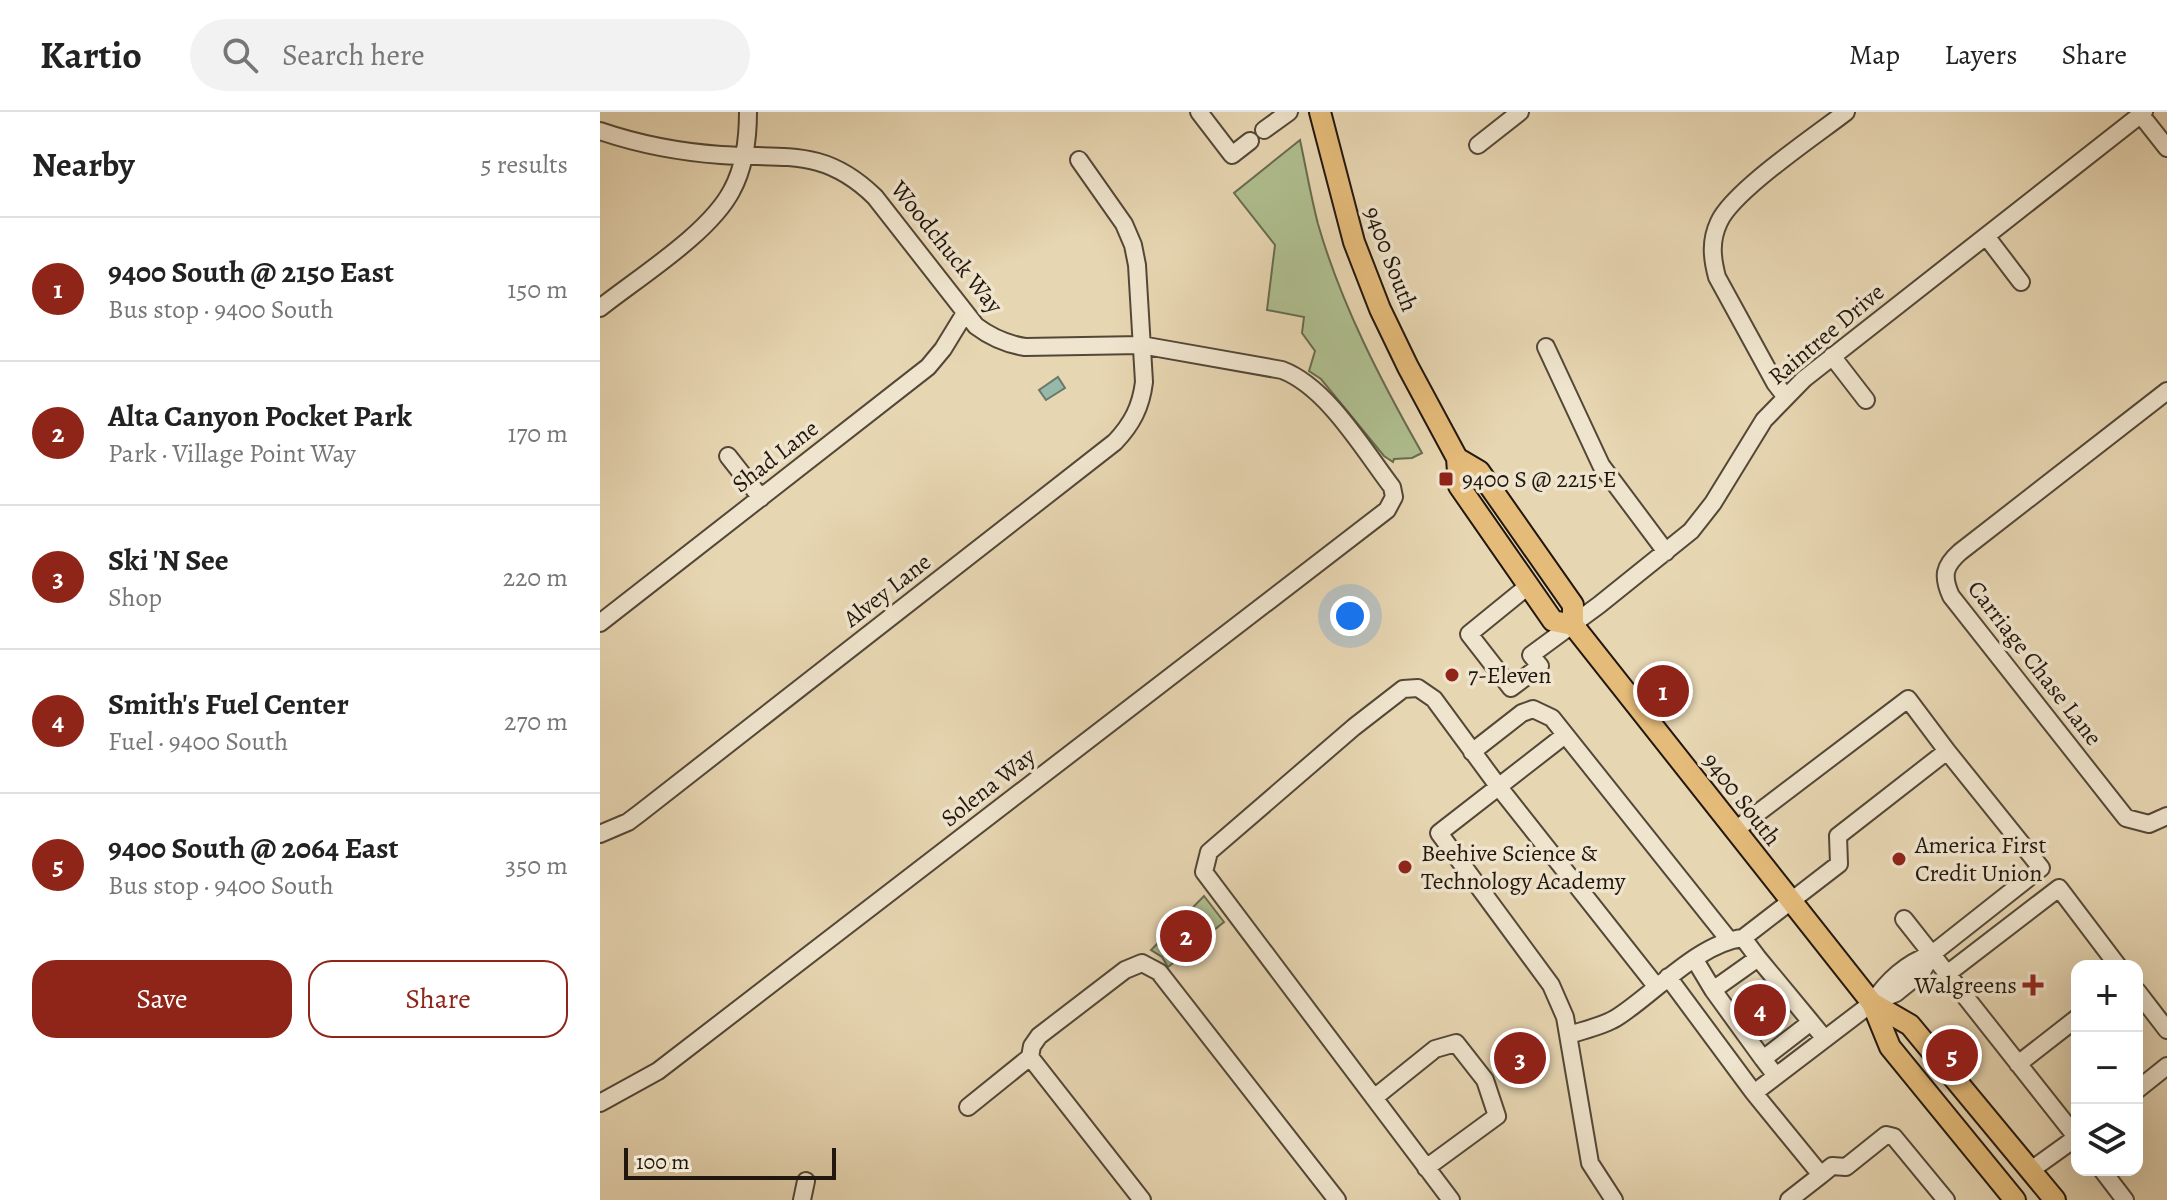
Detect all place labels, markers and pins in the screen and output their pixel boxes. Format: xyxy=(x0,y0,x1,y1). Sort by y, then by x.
place label: 9400 S @ 2215 E xyxy=(1462,463,1617,495)
marker: 9400 S @ 2215 E xyxy=(1437,470,1455,488)
place label: 7-Eleven xyxy=(1468,659,1551,691)
pin: 1 xyxy=(1637,661,1689,721)
marker: 7-Eleven xyxy=(1443,666,1461,684)
place label: America First Credit Union xyxy=(1914,829,2047,889)
place label: Beehive Science & Technology Academy xyxy=(1421,837,1626,897)
marker: America First Credit Union xyxy=(1890,850,1908,868)
marker: Beehive Science & Technology Academy xyxy=(1396,858,1414,876)
pin: 2 xyxy=(1160,906,1212,966)
place label: Walgreens xyxy=(1913,969,2017,1001)
marker: Walgreens xyxy=(2024,976,2042,994)
pin: 4 xyxy=(1734,980,1786,1040)
pin: 5 xyxy=(1926,1025,1978,1085)
pin: 3 xyxy=(1494,1028,1546,1088)

